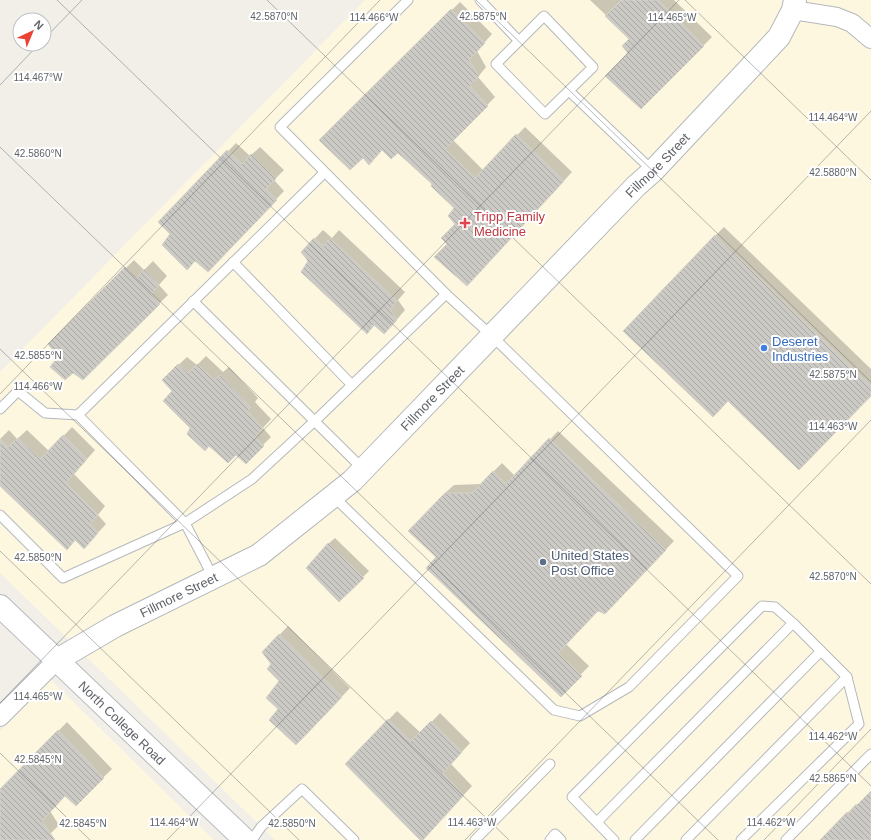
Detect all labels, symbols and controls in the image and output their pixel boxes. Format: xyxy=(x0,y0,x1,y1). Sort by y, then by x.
text: 42.5870°N xyxy=(250,11,298,22)
text: 42.5875°N xyxy=(459,11,507,22)
north arrow xyxy=(12,12,52,52)
text: 114.466°W xyxy=(350,12,399,23)
text: 114.465°W xyxy=(648,12,697,23)
text: N xyxy=(32,18,46,32)
text: 114.467°W xyxy=(14,72,63,83)
text: 114.464°W xyxy=(809,112,858,123)
street label: Fillmore Street xyxy=(622,130,693,200)
text: 42.5860°N xyxy=(14,148,62,159)
text: 42.5880°N xyxy=(809,167,857,178)
place label: Tripp Family Medicine xyxy=(474,209,546,239)
marker: Tripp Family Medicine xyxy=(459,217,471,229)
place label: Deseret Industries xyxy=(772,334,829,364)
marker: Deseret Industries xyxy=(759,343,769,353)
text: 42.5855°N xyxy=(14,350,62,361)
street label: Fillmore Street xyxy=(397,362,467,434)
text: 42.5875°N xyxy=(809,369,857,380)
text: 114.466°W xyxy=(14,381,63,392)
text: 114.463°W xyxy=(809,421,858,432)
place label: United States Post Office xyxy=(551,548,630,578)
text: 42.5850°N xyxy=(14,552,62,563)
marker: United States Post Office xyxy=(538,557,548,567)
street label: Fillmore Street xyxy=(137,569,220,620)
text: 42.5870°N xyxy=(809,571,857,582)
street label: North College Road xyxy=(76,678,169,768)
text: 114.465°W xyxy=(14,691,63,702)
text: 114.462°W xyxy=(809,731,858,742)
text: 42.5845°N xyxy=(14,754,62,765)
text: 42.5865°N xyxy=(809,773,857,784)
text: 114.464°W xyxy=(150,817,199,828)
text: 114.463°W xyxy=(448,817,497,828)
text: 114.462°W xyxy=(747,817,796,828)
text: 42.5845°N xyxy=(59,818,107,829)
text: 42.5850°N xyxy=(268,818,316,829)

